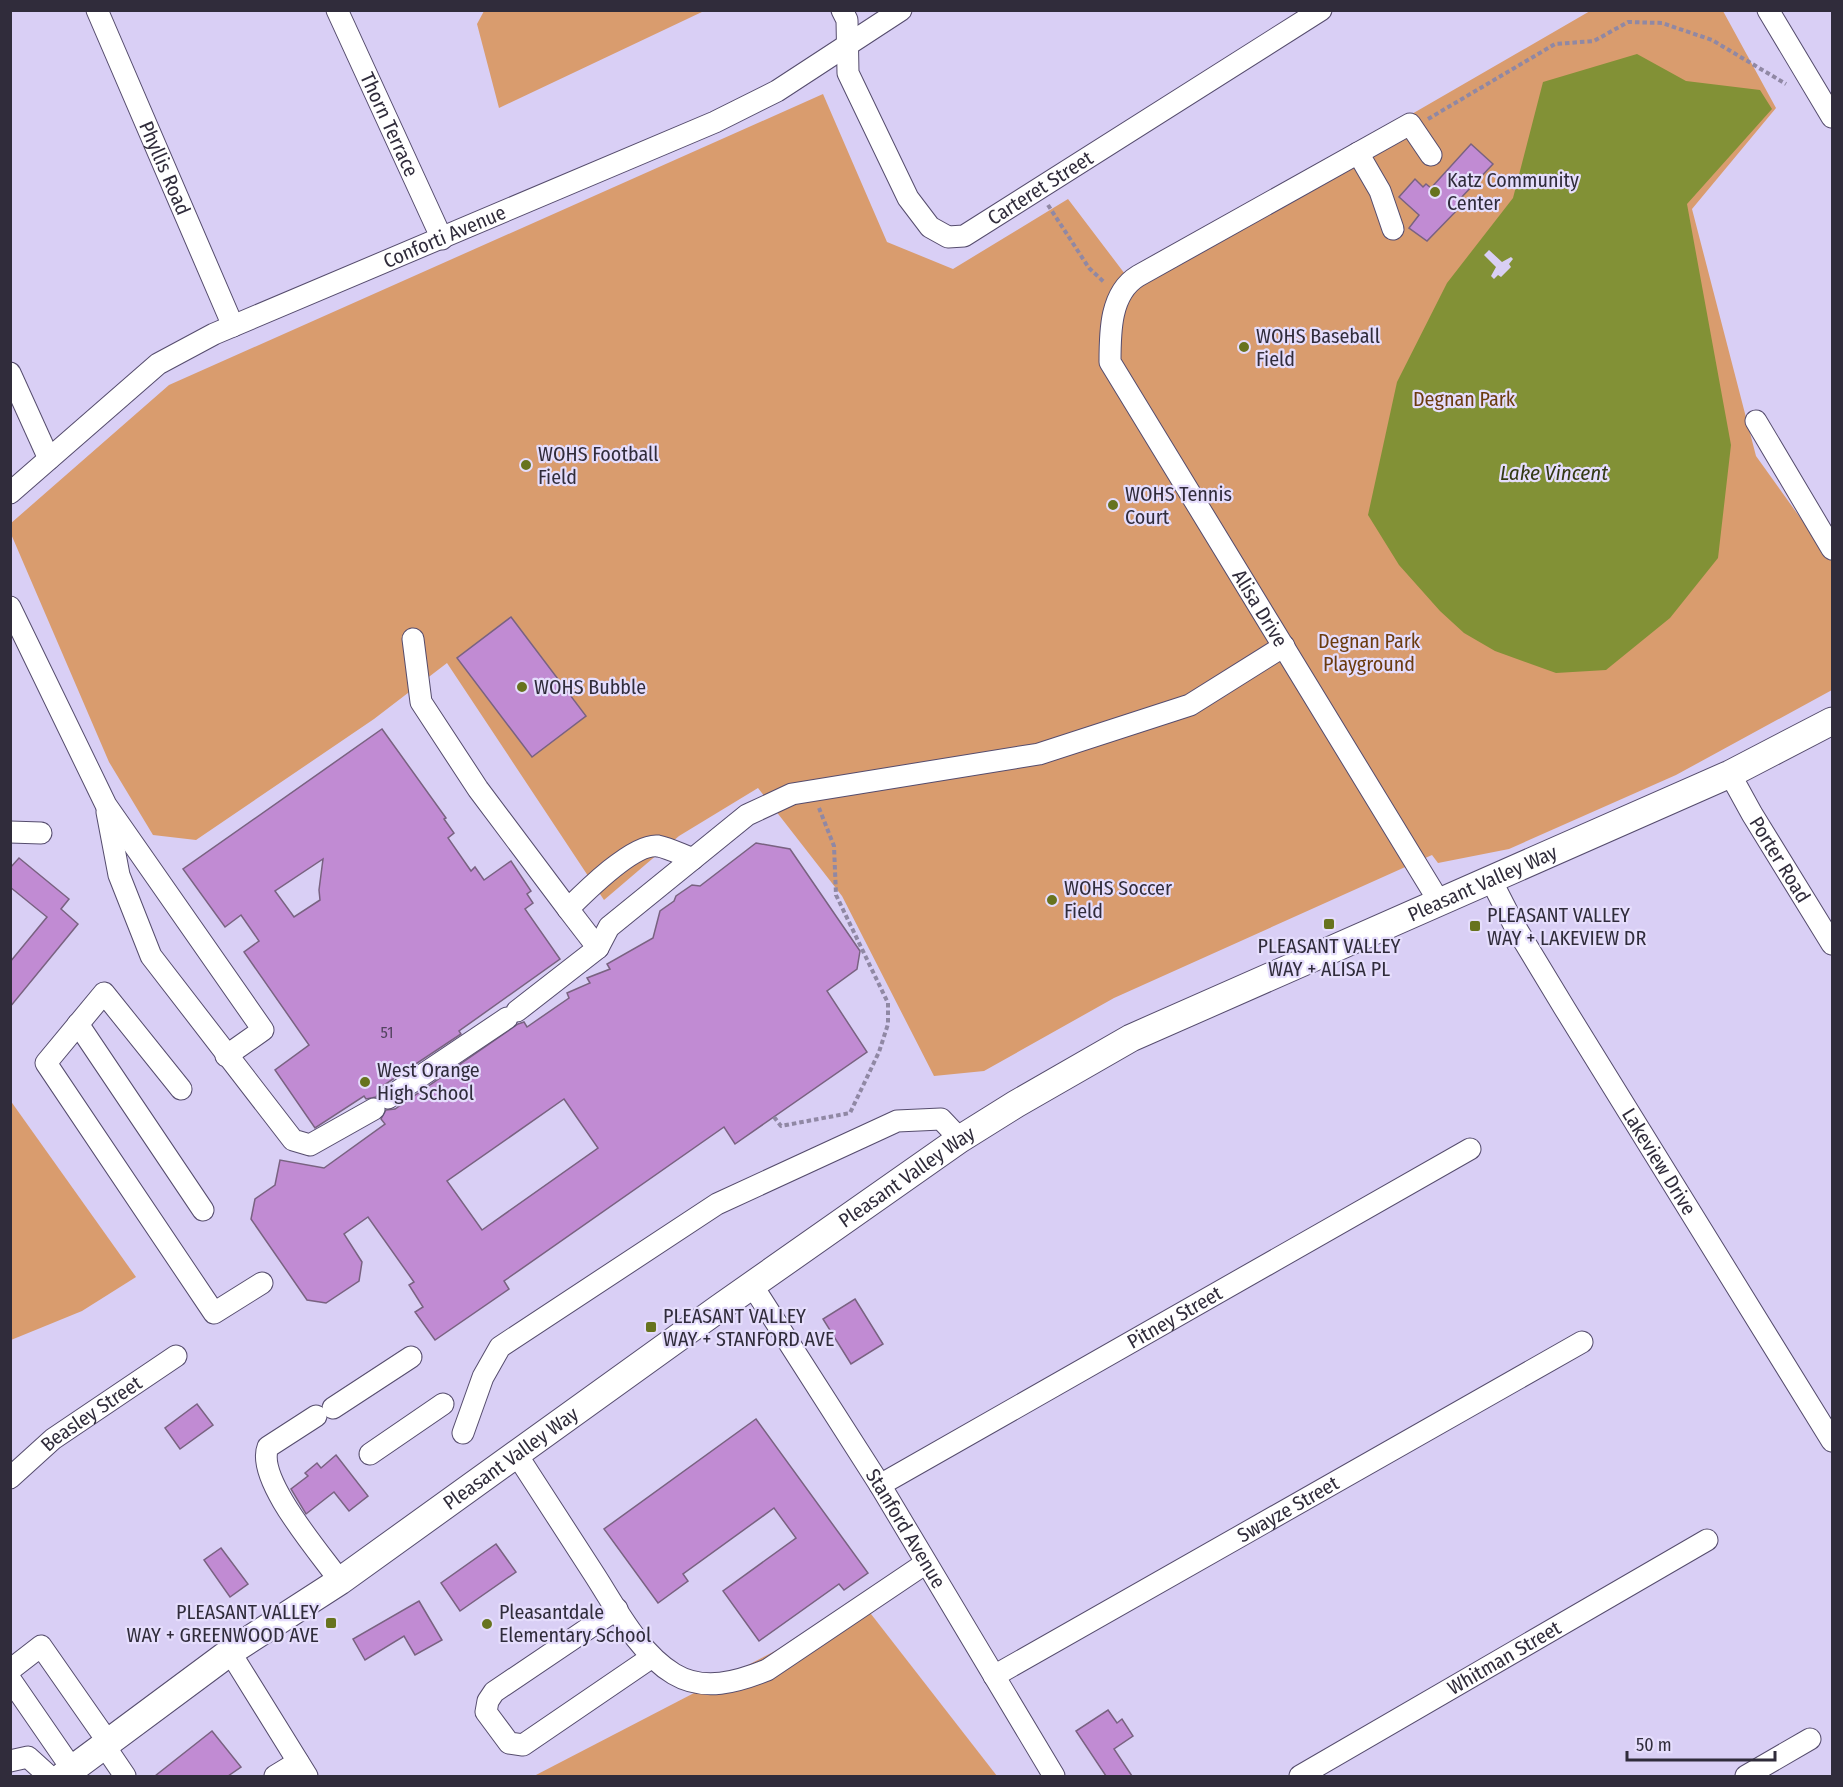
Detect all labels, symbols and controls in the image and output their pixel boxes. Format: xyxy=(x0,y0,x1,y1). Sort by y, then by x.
street label: Thorn Terrace xyxy=(355,69,424,180)
street label: Phyllis Road xyxy=(134,117,196,219)
street label: Carteret Street xyxy=(983,145,1098,230)
place label: Katz Community Center xyxy=(1447,168,1579,215)
marker: Katz Community Center xyxy=(1428,185,1442,199)
street label: Conforti Avenue xyxy=(379,200,509,273)
place label: WOHS Baseball Field xyxy=(1256,324,1380,371)
marker: WOHS Baseball Field xyxy=(1237,340,1251,354)
park label: Degnan Park xyxy=(1413,387,1516,411)
place label: WOHS Football Field xyxy=(538,442,659,489)
marker: WOHS Football Field xyxy=(519,458,533,472)
water label: Lake Vincent xyxy=(1500,460,1608,486)
place label: WOHS Tennis Court xyxy=(1125,482,1232,529)
marker: WOHS Tennis Court xyxy=(1106,498,1120,512)
street label: Alisa Drive xyxy=(1227,565,1293,651)
park label: Degnan Park Playground xyxy=(1318,629,1421,676)
place label: WOHS Bubble xyxy=(534,675,646,699)
marker: WOHS Bubble xyxy=(515,680,529,694)
street label: Porter Road xyxy=(1744,812,1816,907)
street label: Pleasant Valley Way xyxy=(1404,840,1561,926)
place label: WOHS Soccer Field xyxy=(1064,876,1172,923)
marker: WOHS Soccer Field xyxy=(1045,893,1059,907)
place label: PLEASANT VALLEY WAY + LAKEVIEW DR xyxy=(1487,903,1646,950)
marker: PLEASANT VALLEY WAY + ALISA PL xyxy=(1322,917,1336,931)
marker: PLEASANT VALLEY WAY + LAKEVIEW DR xyxy=(1468,919,1482,933)
place label: PLEASANT VALLEY WAY + ALISA PL xyxy=(1257,934,1401,981)
house number: 51 xyxy=(381,1023,393,1042)
place label: West Orange High School xyxy=(377,1058,480,1105)
marker: West Orange High School xyxy=(358,1075,372,1089)
street label: Lakeview Drive xyxy=(1617,1103,1701,1219)
street label: Pleasant Valley Way xyxy=(834,1121,979,1233)
street label: Pitney Street xyxy=(1123,1281,1227,1354)
place label: PLEASANT VALLEY WAY + STANFORD AVE xyxy=(663,1304,834,1351)
marker: PLEASANT VALLEY WAY + STANFORD AVE xyxy=(644,1320,658,1334)
street label: Beasley Street xyxy=(36,1370,147,1456)
street label: Pleasant Valley Way xyxy=(438,1402,583,1515)
street label: Stanford Avenue xyxy=(861,1464,951,1593)
street label: Swayze Street xyxy=(1233,1471,1343,1547)
place label: PLEASANT VALLEY WAY + GREENWOOD AVE xyxy=(127,1600,319,1647)
place label: Pleasantdale Elementary School xyxy=(499,1600,651,1647)
street label: Whitman Street xyxy=(1443,1615,1565,1700)
marker: PLEASANT VALLEY WAY + GREENWOOD AVE xyxy=(324,1616,338,1630)
marker: Pleasantdale Elementary School xyxy=(480,1617,494,1631)
scale bar xyxy=(1627,1724,1776,1762)
text: 50 m xyxy=(1636,1734,1672,1756)

